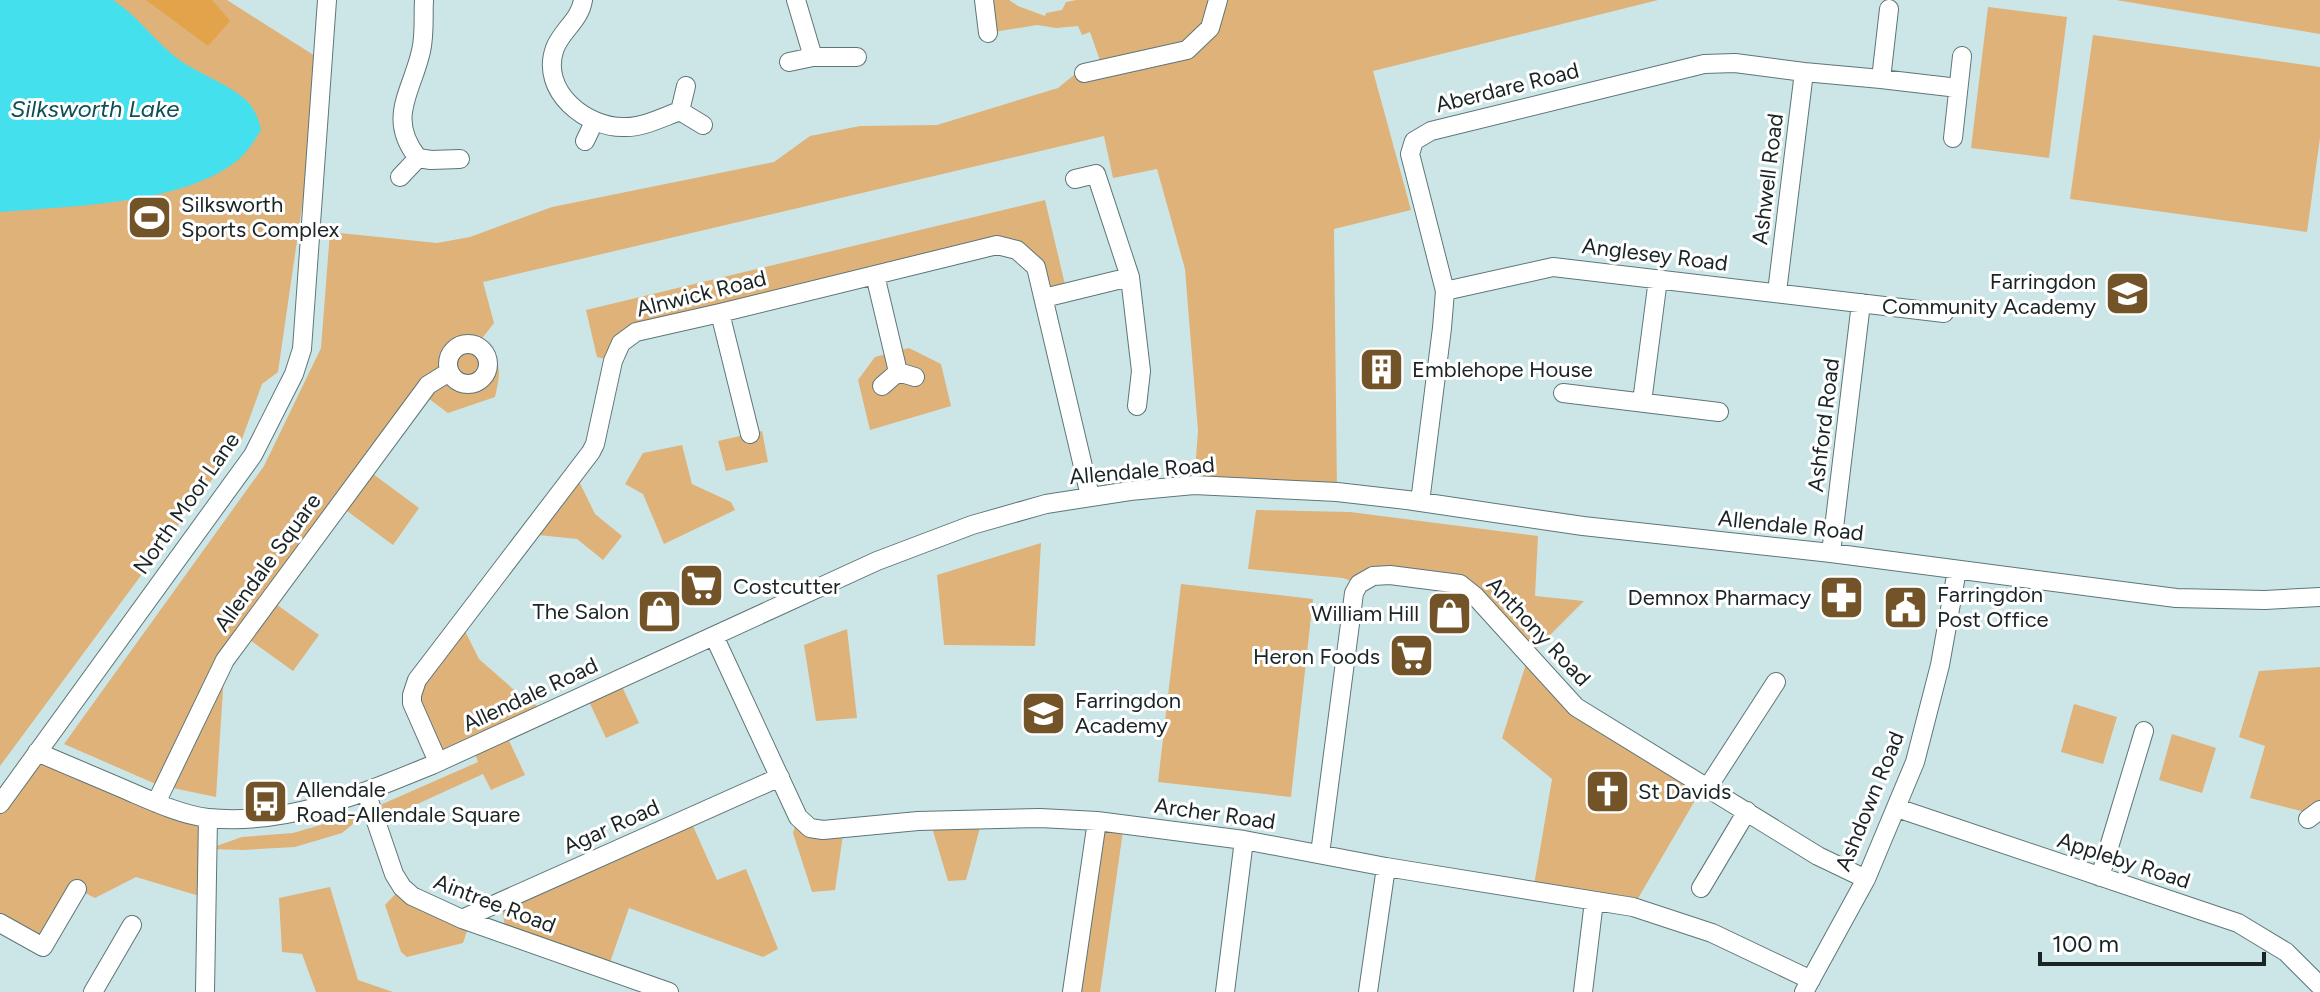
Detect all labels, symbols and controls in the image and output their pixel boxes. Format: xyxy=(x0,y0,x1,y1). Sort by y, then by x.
street label: Aberdare Road xyxy=(1433,57,1582,118)
water label: Silksworth Lake xyxy=(11,94,179,123)
street label: Ashwell Road xyxy=(1746,112,1789,246)
place label: Silksworth Sports Complex xyxy=(181,191,340,243)
sports icon: Silksworth Sports Complex xyxy=(126,193,174,241)
street label: Anglesey Road xyxy=(1581,232,1729,277)
street label: Alnwick Road xyxy=(633,264,769,323)
place label: Farringdon Community Academy xyxy=(1882,268,2096,320)
school or university icon: Farringdon Community Academy xyxy=(2103,270,2151,318)
building icon: Emblehope House xyxy=(1357,345,1405,393)
place label: Emblehope House xyxy=(1412,356,1593,383)
street label: Ashford Road xyxy=(1802,357,1845,494)
street label: North Moor Lane xyxy=(127,427,245,580)
street label: Allendale Road xyxy=(1068,451,1216,490)
street label: Allendale Square xyxy=(208,488,327,637)
street label: Allendale Road xyxy=(1717,504,1865,547)
supermarket icon: Costcutter xyxy=(678,562,726,610)
street label: Anthony Road xyxy=(1481,571,1596,692)
place label: Costcutter xyxy=(733,573,841,600)
pharmacy icon: Demnox Pharmacy xyxy=(1818,573,1866,621)
place label: Farringdon Post Office xyxy=(1937,581,2049,633)
public building icon: Farringdon Post Office xyxy=(1882,583,1930,631)
place label: Demnox Pharmacy xyxy=(1628,584,1811,611)
shop icon: The Salon xyxy=(636,587,684,635)
shop icon: William Hill xyxy=(1426,589,1474,637)
place label: The Salon xyxy=(533,598,629,625)
place label: William Hill xyxy=(1311,600,1419,627)
supermarket icon: Heron Foods xyxy=(1387,632,1435,680)
place label: Heron Foods xyxy=(1253,643,1380,670)
street label: Allendale Road xyxy=(458,651,602,738)
place label: Farringdon Academy xyxy=(1075,687,1181,739)
school or university icon: Farringdon Academy xyxy=(1020,689,1068,737)
street label: Ashdown Road xyxy=(1829,727,1910,875)
church icon: St Davids xyxy=(1583,767,1631,815)
place label: Allendale Road-Allendale Square xyxy=(296,776,520,828)
bus stop icon: Allendale Road-Allendale Square xyxy=(241,778,289,826)
place label: St Davids xyxy=(1638,778,1731,805)
street label: Archer Road xyxy=(1153,792,1277,835)
street label: Agar Road xyxy=(559,793,663,860)
street label: Appleby Road xyxy=(2054,826,2194,895)
street label: Aintree Road xyxy=(430,868,559,939)
scale bar xyxy=(2040,916,2264,966)
text: 100 m xyxy=(2052,929,2119,958)

